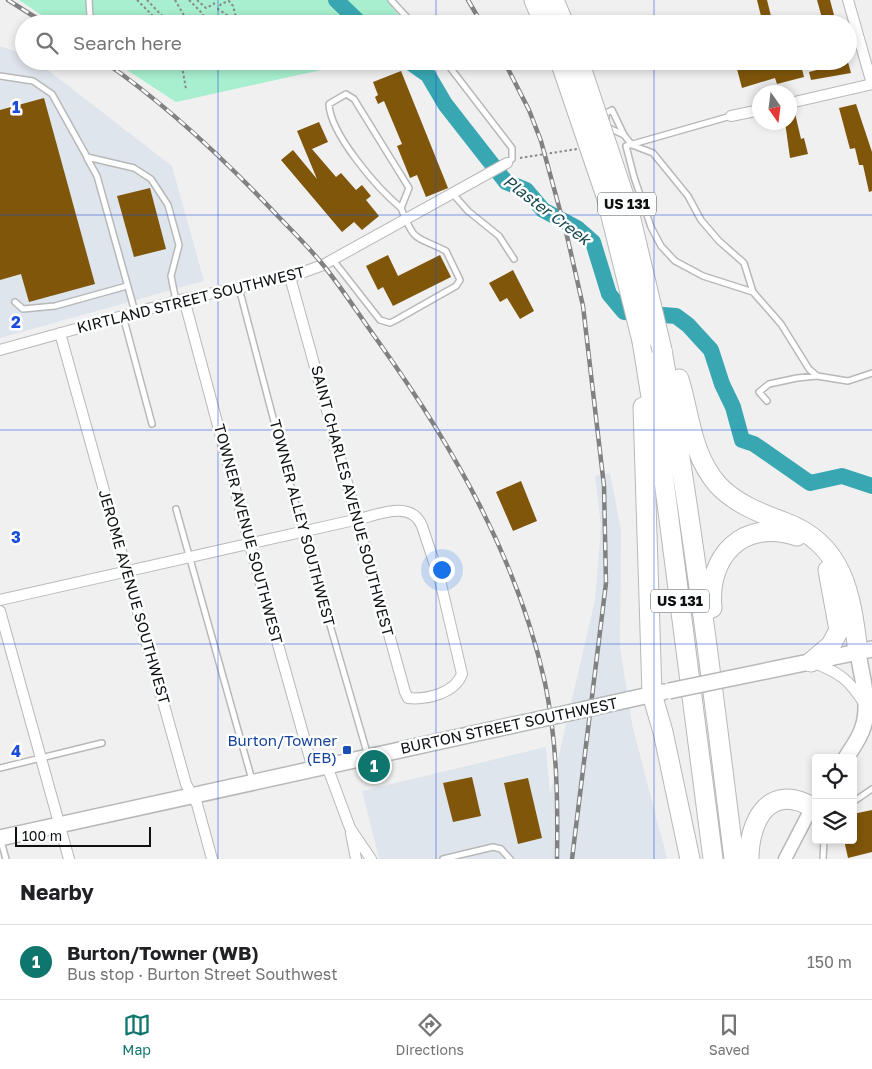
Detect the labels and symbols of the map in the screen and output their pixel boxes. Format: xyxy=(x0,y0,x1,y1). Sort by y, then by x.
north arrow xyxy=(752,85,797,130)
text: 1 xyxy=(12,97,20,117)
water label: Plaster Creek xyxy=(500,171,596,250)
road number: US 131 xyxy=(598,192,656,215)
street label: KIRTLAND STREET SOUTHWEST xyxy=(75,262,307,336)
text: 2 xyxy=(11,312,21,332)
street label: SAINT CHARLES AVENUE SOUTHWEST xyxy=(308,363,398,638)
street label: TOWNER ALLEY SOUTHWEST xyxy=(267,417,339,628)
street label: TOWNER AVENUE SOUTHWEST xyxy=(211,422,287,646)
street label: JEROME AVENUE SOUTHWEST xyxy=(96,487,174,706)
text: 3 xyxy=(11,527,21,547)
your location xyxy=(429,557,455,583)
road number: US 131 xyxy=(651,590,709,612)
street label: BURTON STREET SOUTHWEST xyxy=(399,693,619,757)
place label: Burton/Towner (EB) xyxy=(228,731,337,766)
text: 4 xyxy=(11,741,21,761)
marker: Burton/Towner (EB) xyxy=(341,744,353,756)
pin: 1 xyxy=(358,747,390,785)
scale bar xyxy=(15,824,151,847)

